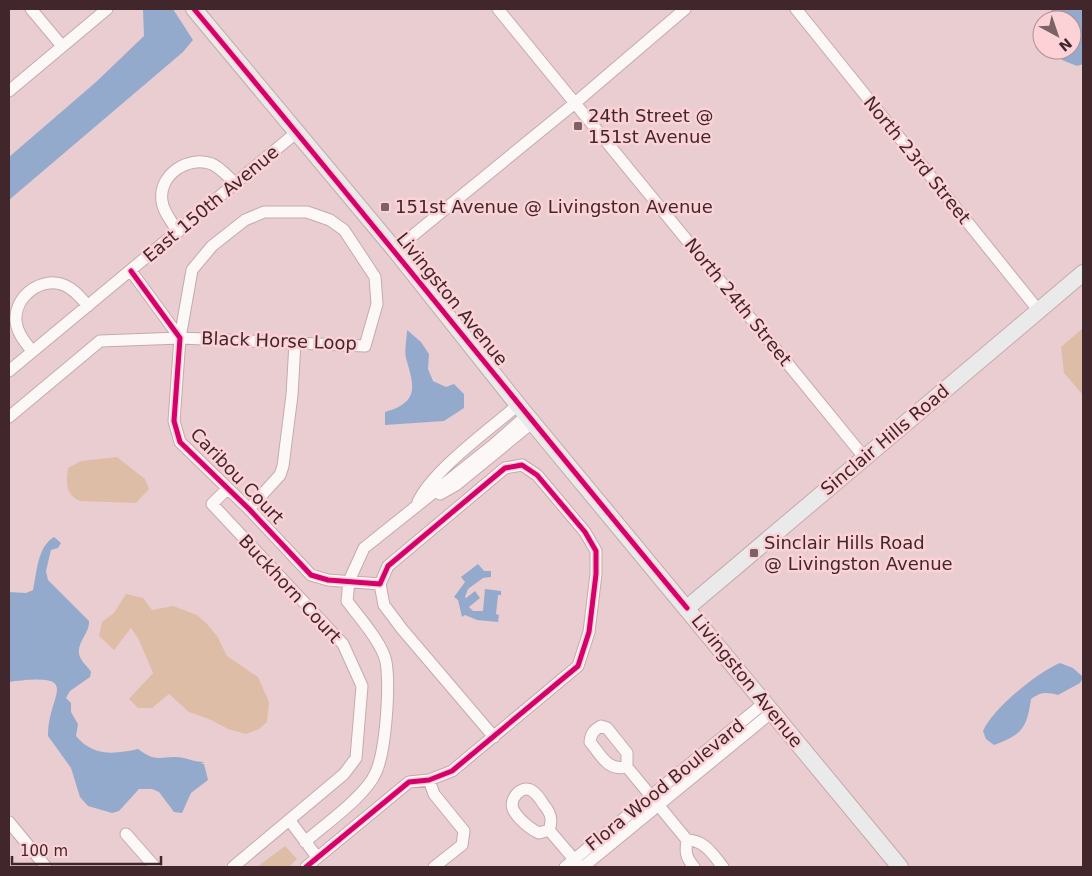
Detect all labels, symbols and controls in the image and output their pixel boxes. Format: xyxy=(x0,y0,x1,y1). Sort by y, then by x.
north arrow xyxy=(1032,10,1082,60)
text: N xyxy=(1056,35,1075,55)
street label: North 23rd Street xyxy=(860,92,975,228)
place label: 24th Street @ 151st Avenue xyxy=(588,105,714,147)
marker: 24th Street @ 151st Avenue xyxy=(572,120,584,132)
street label: East 150th Avenue xyxy=(139,141,283,266)
place label: 151st Avenue @ Livingston Avenue xyxy=(395,196,713,217)
marker: 151st Avenue @ Livingston Avenue xyxy=(379,201,391,213)
street label: Livingston Avenue xyxy=(392,228,512,369)
street label: North 24th Street xyxy=(681,234,796,370)
street label: Black Horse Loop xyxy=(201,327,357,354)
street label: Sinclair Hills Road xyxy=(816,380,953,499)
street label: Caribou Court xyxy=(186,423,288,528)
street label: Buckhorn Court xyxy=(235,530,346,647)
place label: Sinclair Hills Road @ Livingston Avenue xyxy=(764,532,953,574)
marker: Sinclair Hills Road @ Livingston Avenue xyxy=(748,547,760,559)
street label: Livingston Avenue xyxy=(687,610,807,751)
street label: Flora Wood Boulevard xyxy=(581,714,748,855)
scale bar xyxy=(12,834,161,866)
text: 100 m xyxy=(20,842,68,860)

